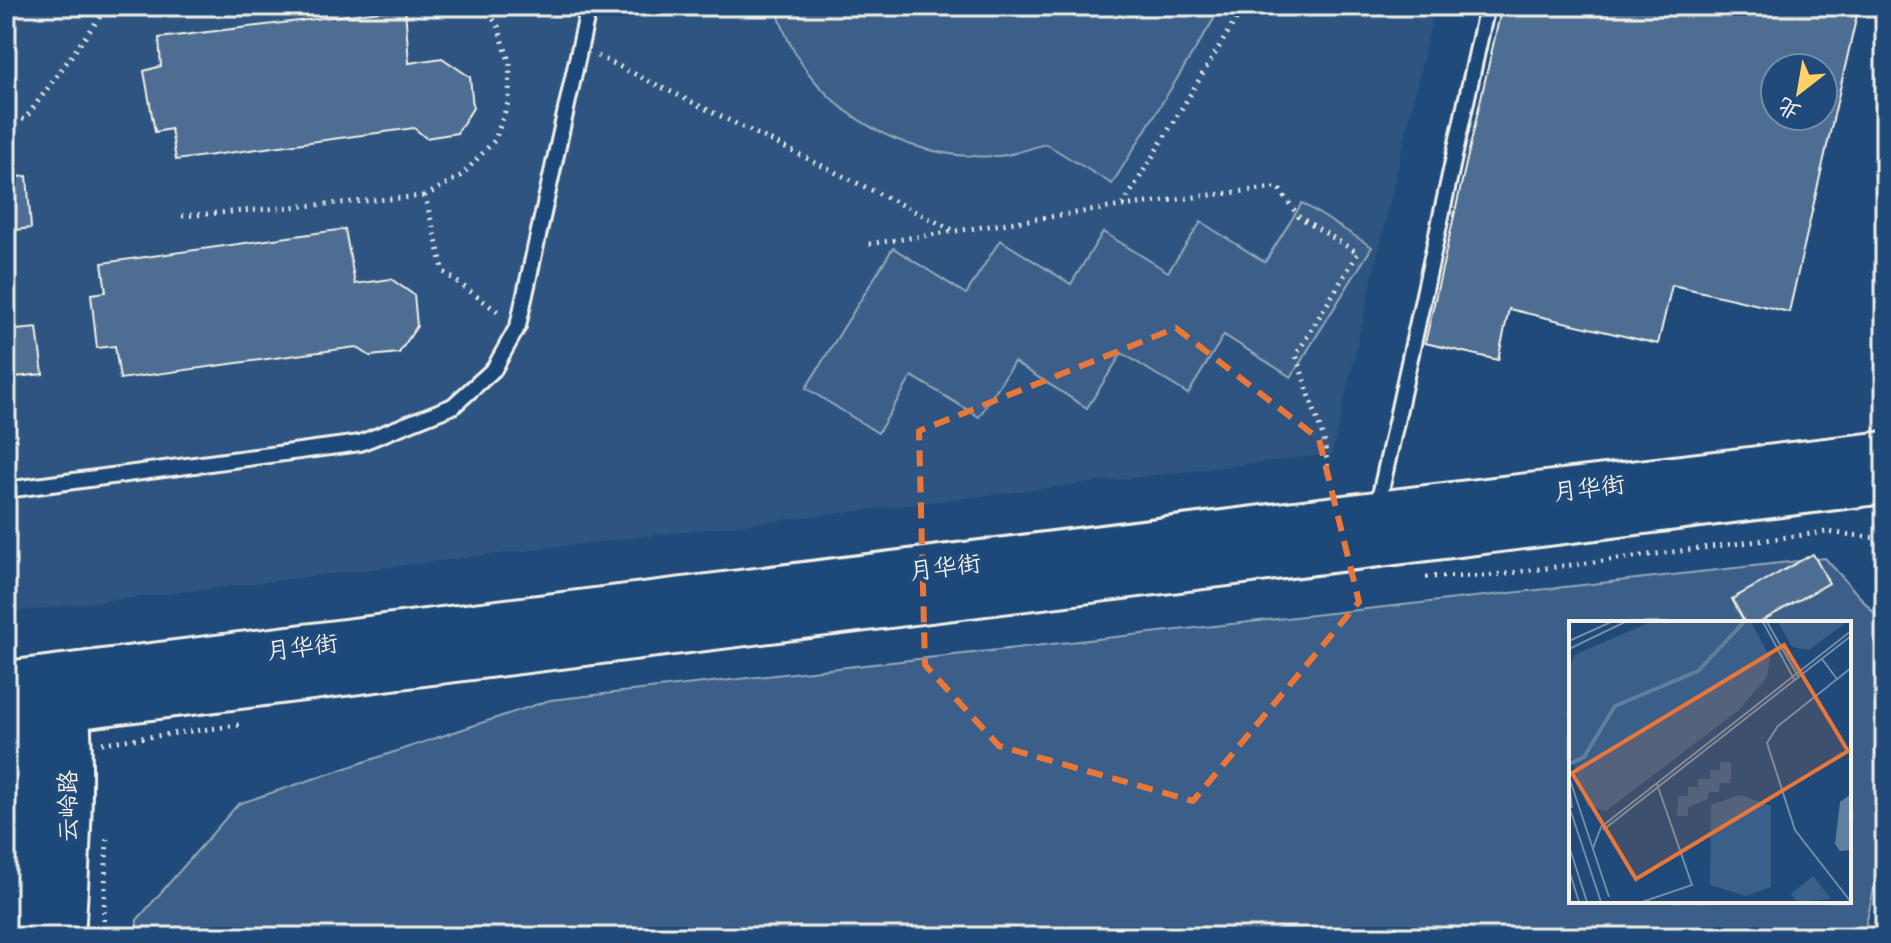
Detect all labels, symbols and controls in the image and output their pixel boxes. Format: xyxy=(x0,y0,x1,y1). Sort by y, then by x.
north arrow xyxy=(1759,52,1839,132)
text: 北 xyxy=(1773,91,1805,125)
street label: 月华街 xyxy=(1552,470,1626,506)
street label: 月华街 xyxy=(908,549,982,585)
inset map xyxy=(1569,621,1851,903)
street label: 月华街 xyxy=(265,629,339,665)
street label: 云岭路 xyxy=(54,770,82,842)

